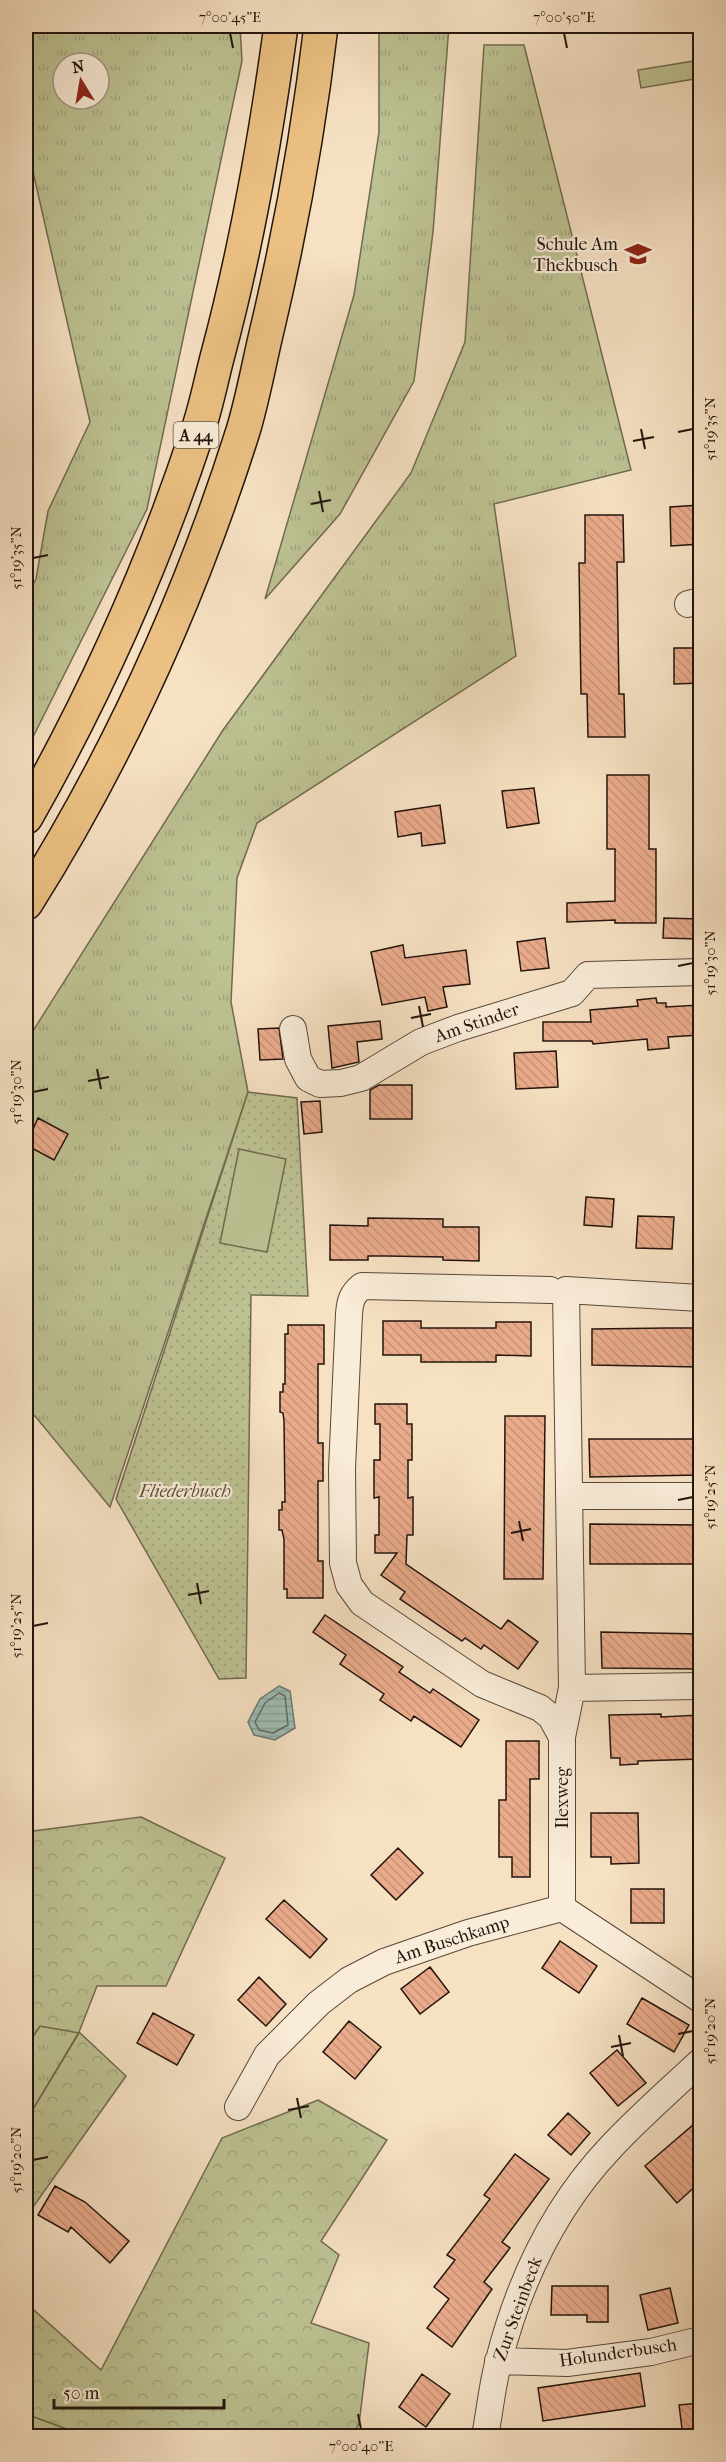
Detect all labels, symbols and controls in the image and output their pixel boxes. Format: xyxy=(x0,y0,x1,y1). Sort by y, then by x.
text: 7°00'45"E xyxy=(199,8,261,26)
text: 7°00'50"E xyxy=(533,8,595,26)
north arrow xyxy=(51,51,111,111)
text: N xyxy=(70,56,87,77)
place label: Schule Am Thekbusch xyxy=(533,234,618,276)
school or university icon: Schule Am Thekbusch xyxy=(623,239,653,269)
text: 51°19'35"N xyxy=(701,397,719,461)
road number: A 44 xyxy=(174,422,218,448)
text: 51°19'35"N xyxy=(7,526,25,590)
text: 51°19'30"N xyxy=(701,930,719,996)
street label: Am Stinder xyxy=(431,999,522,1048)
text: 51°19'30"N xyxy=(7,1059,25,1125)
text: 51°19'25"N xyxy=(701,1464,719,1530)
park label: Fliederbusch xyxy=(138,1481,231,1502)
text: 51°19'25"N xyxy=(7,1593,25,1659)
street label: Ilexweg xyxy=(552,1767,573,1829)
street label: Am Buschkamp xyxy=(391,1912,512,1969)
text: 51°19'20"N xyxy=(701,1997,719,2064)
text: 51°19'20"N xyxy=(7,2126,25,2193)
street label: Zur Steinbeck xyxy=(489,2253,547,2364)
street label: Holunderbusch xyxy=(558,2334,678,2372)
scale bar xyxy=(54,2372,224,2410)
text: 50 m xyxy=(63,2383,100,2404)
text: 7°00'40"E xyxy=(329,2437,393,2455)

